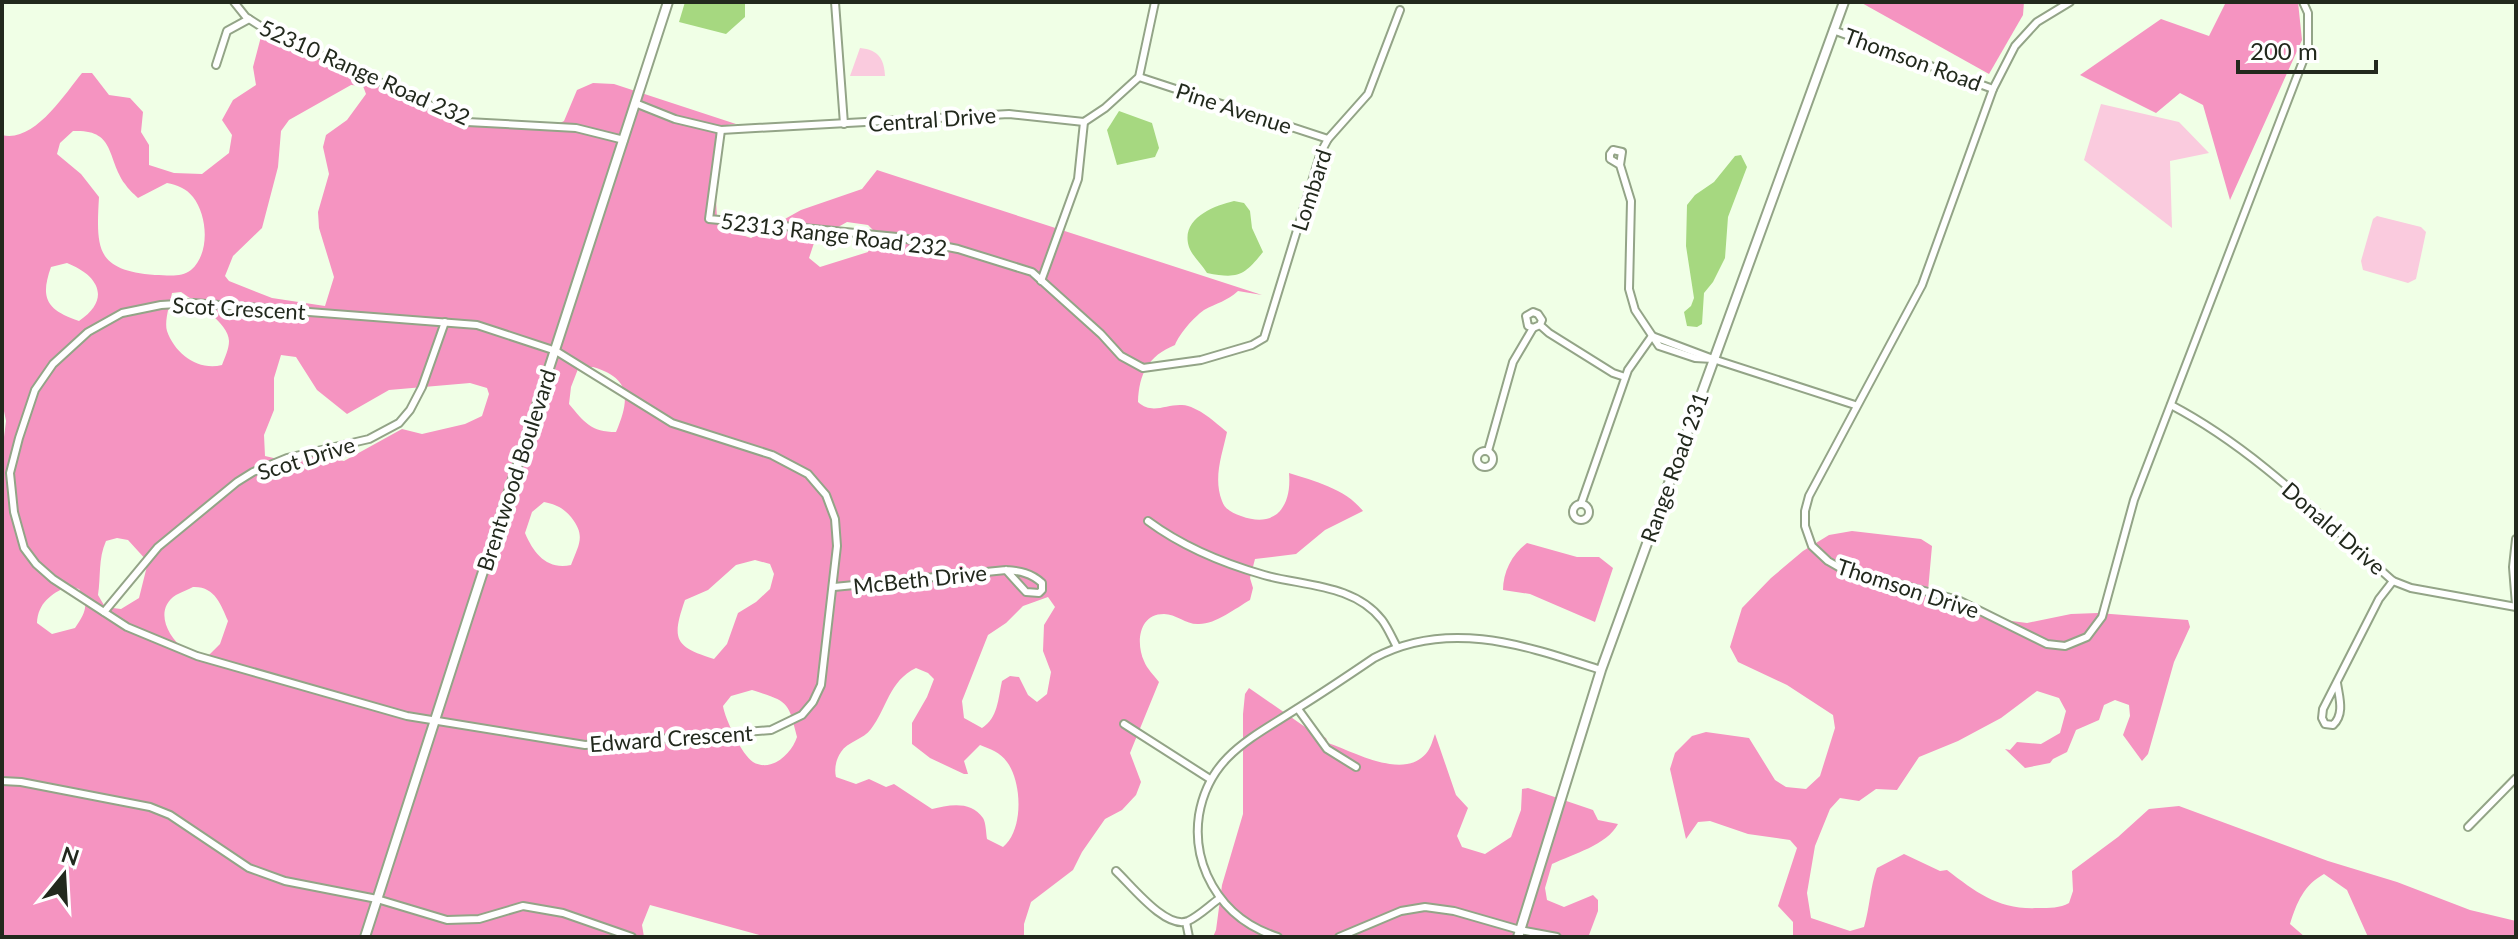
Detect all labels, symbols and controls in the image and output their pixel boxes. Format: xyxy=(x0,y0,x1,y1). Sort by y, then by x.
street label: 52310 Range Road 232 xyxy=(256,13,474,131)
street label: Thomson Road xyxy=(1841,22,1985,96)
scale bar xyxy=(2238,24,2376,74)
text: 200 m xyxy=(2250,36,2318,65)
street label: Pine Avenue xyxy=(1173,77,1295,139)
street label: Central Drive xyxy=(867,101,997,137)
street label: Lombard xyxy=(1285,146,1337,234)
street label: 52313 Range Road 232 xyxy=(719,207,949,261)
street label: Scot Crescent xyxy=(172,291,306,325)
street label: Brentwood Boulevard xyxy=(471,366,561,574)
street label: Range Road 231 xyxy=(1634,388,1714,546)
street label: Scot Drive xyxy=(254,430,358,486)
street label: Donald Drive xyxy=(2277,476,2391,580)
street label: Thomson Drive xyxy=(1833,552,1983,624)
street label: McBeth Drive xyxy=(852,559,988,599)
street label: Edward Crescent xyxy=(589,719,754,757)
north arrow xyxy=(24,835,104,915)
text: N xyxy=(58,840,83,871)

